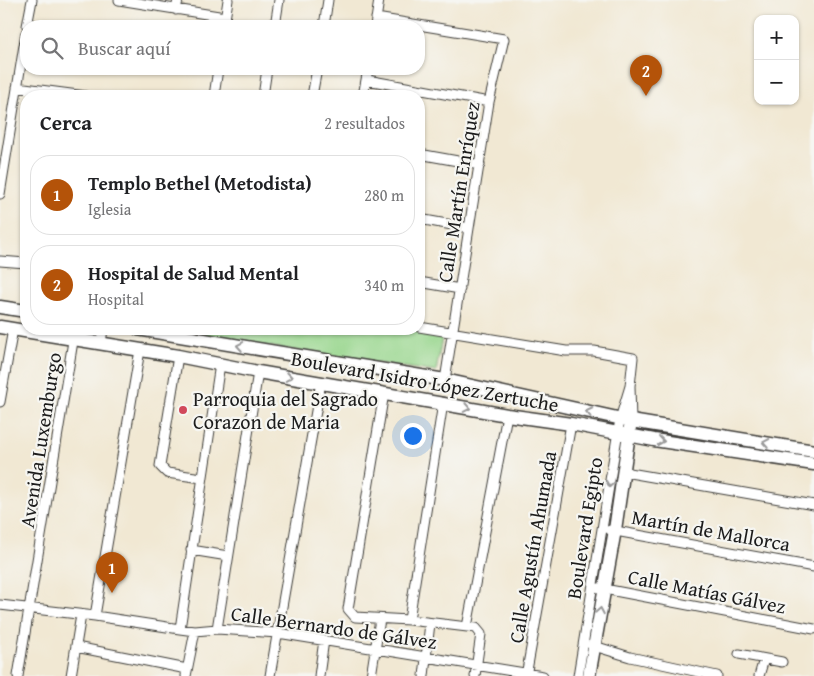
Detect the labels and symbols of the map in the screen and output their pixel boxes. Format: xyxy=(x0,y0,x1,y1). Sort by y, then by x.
pin: 2 xyxy=(630,55,662,96)
street label: Calle Martín Enríquez xyxy=(429,99,487,284)
one-way arrow xyxy=(236,341,244,351)
street label: Boulevard Isidro López Zertuche xyxy=(289,343,561,419)
street label: Avenida Luxemburgo xyxy=(12,350,68,530)
one-way arrow xyxy=(286,371,294,382)
place label: Parroquia del Sagrado Corazon de Maria xyxy=(193,384,378,436)
one-way arrow xyxy=(462,402,471,412)
marker: Parroquia del Sagrado Corazon de Maria xyxy=(177,404,189,416)
one-way arrow xyxy=(584,407,593,418)
your location xyxy=(400,423,426,449)
one-way arrow xyxy=(657,436,666,446)
one-way arrow xyxy=(762,439,770,449)
street label: Calle Agustín Ahumada xyxy=(501,448,563,645)
street label: Boulevard Egipto xyxy=(558,455,610,601)
one-way arrow xyxy=(606,480,616,489)
street label: Martín de Mallorca xyxy=(629,502,793,558)
pin: 1 xyxy=(96,552,128,593)
street label: Calle Matías Gálvez xyxy=(626,561,789,621)
street label: Calle Bernardo de Gálvez xyxy=(229,598,439,656)
one-way arrow xyxy=(595,606,605,615)

